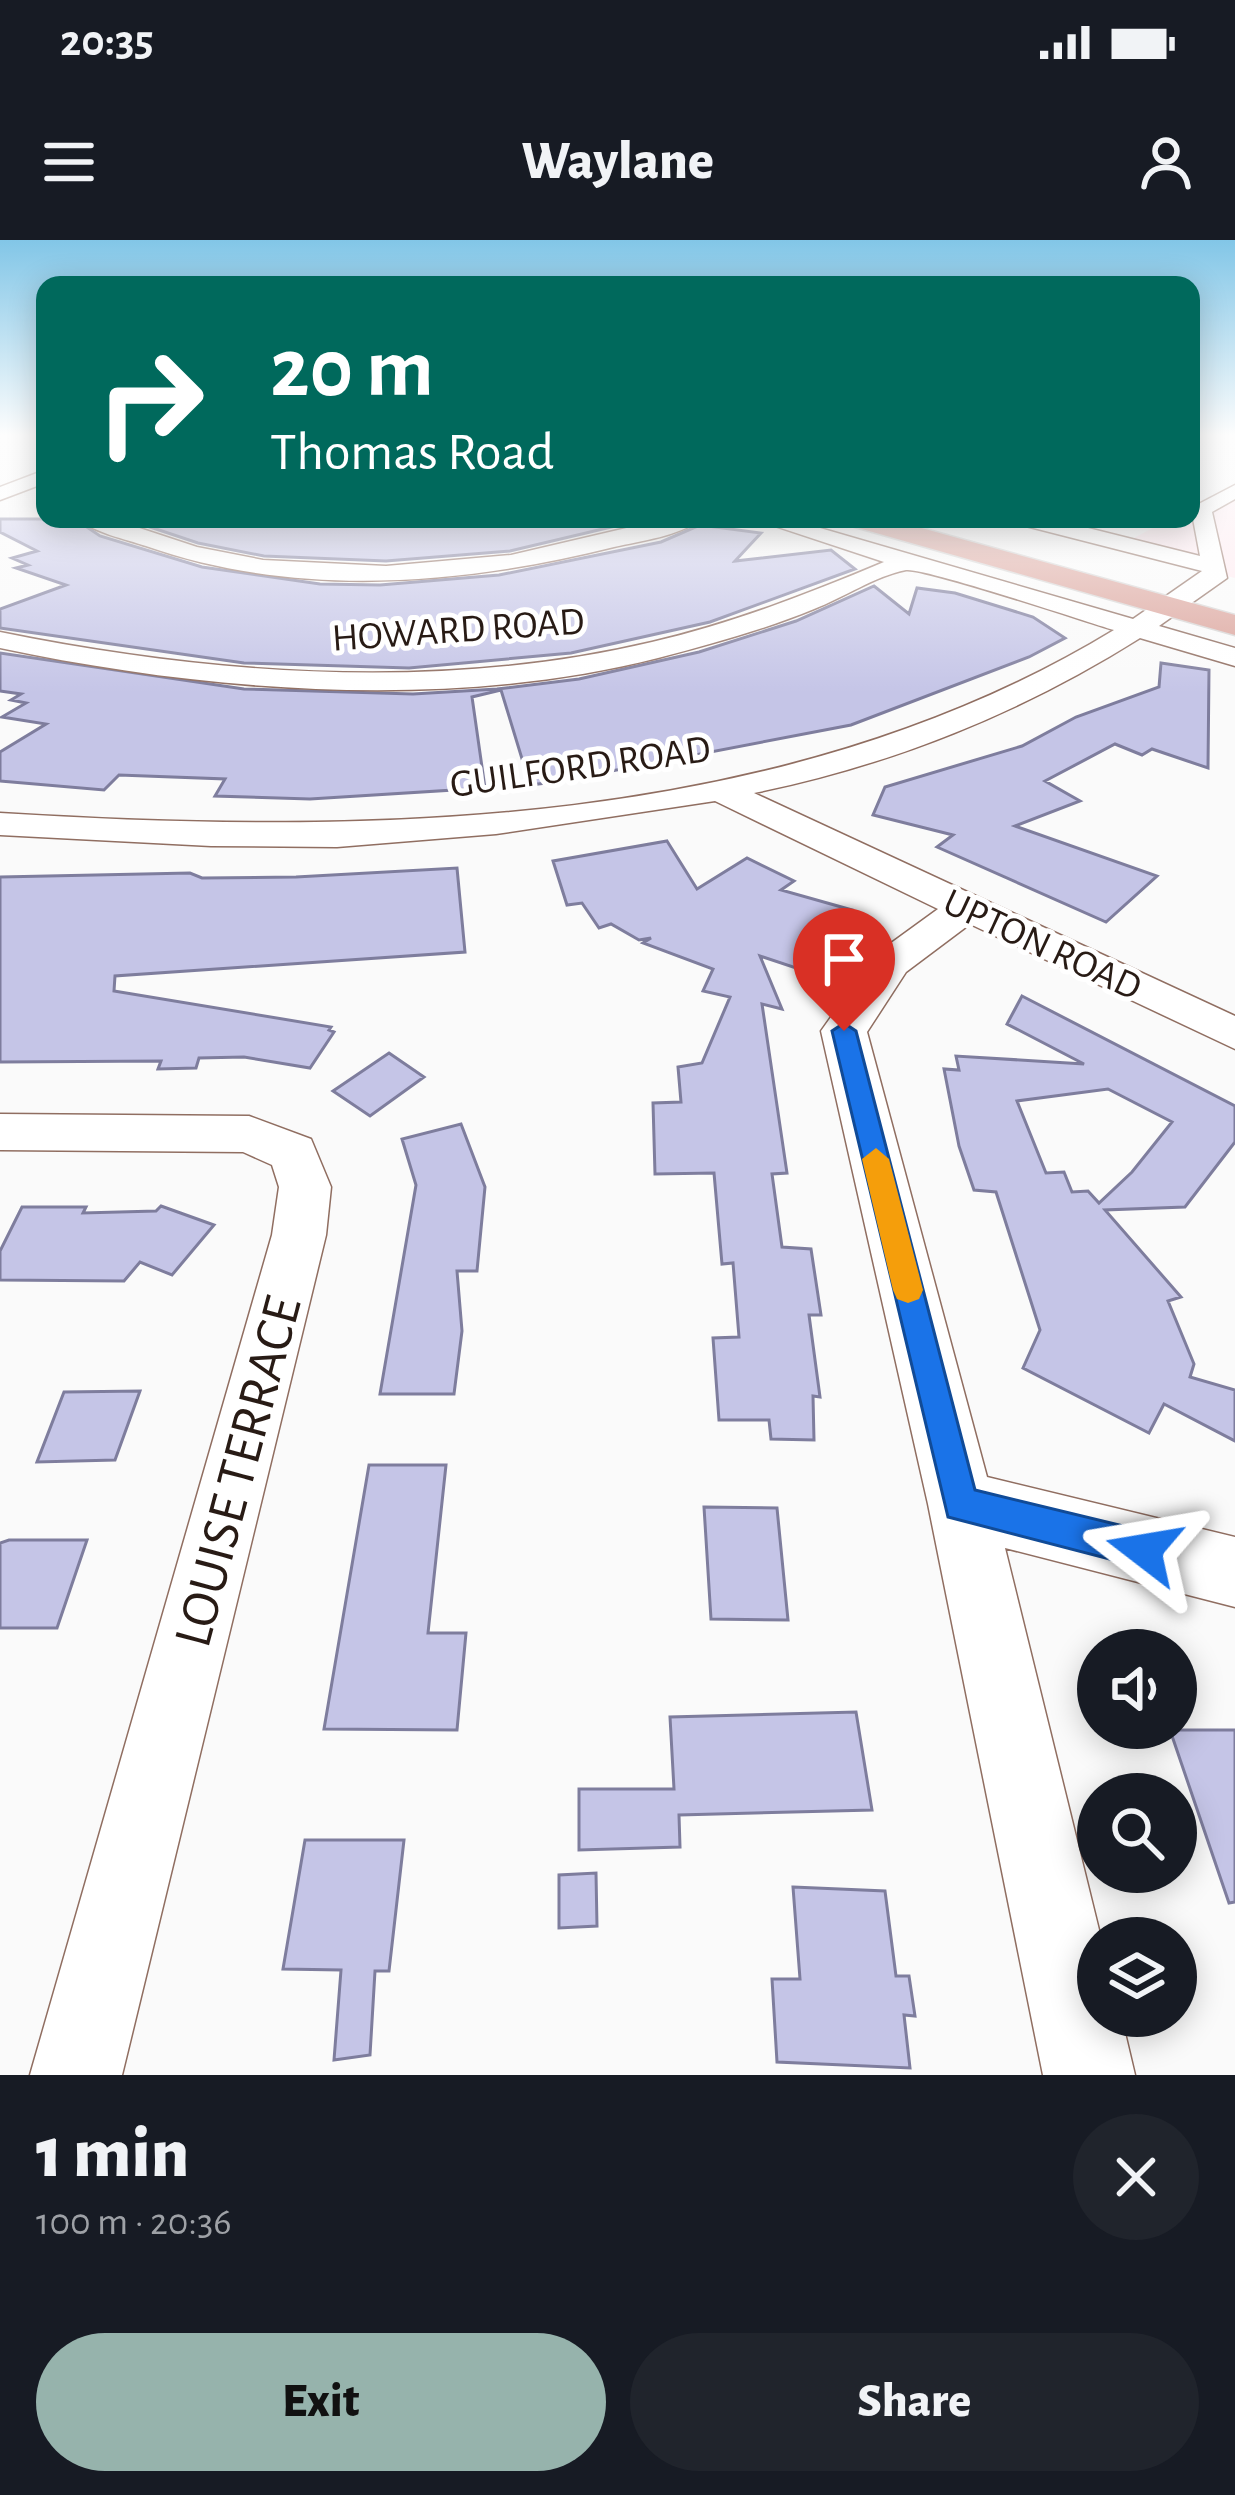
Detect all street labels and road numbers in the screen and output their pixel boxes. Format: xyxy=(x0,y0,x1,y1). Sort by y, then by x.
street label: HOWARD ROAD xyxy=(331,602,586,659)
street label: GUILFORD ROAD xyxy=(448,730,713,805)
street label: UPTON ROAD xyxy=(937,883,1147,1008)
street label: LOUISE TERRACE xyxy=(166,1291,312,1653)

